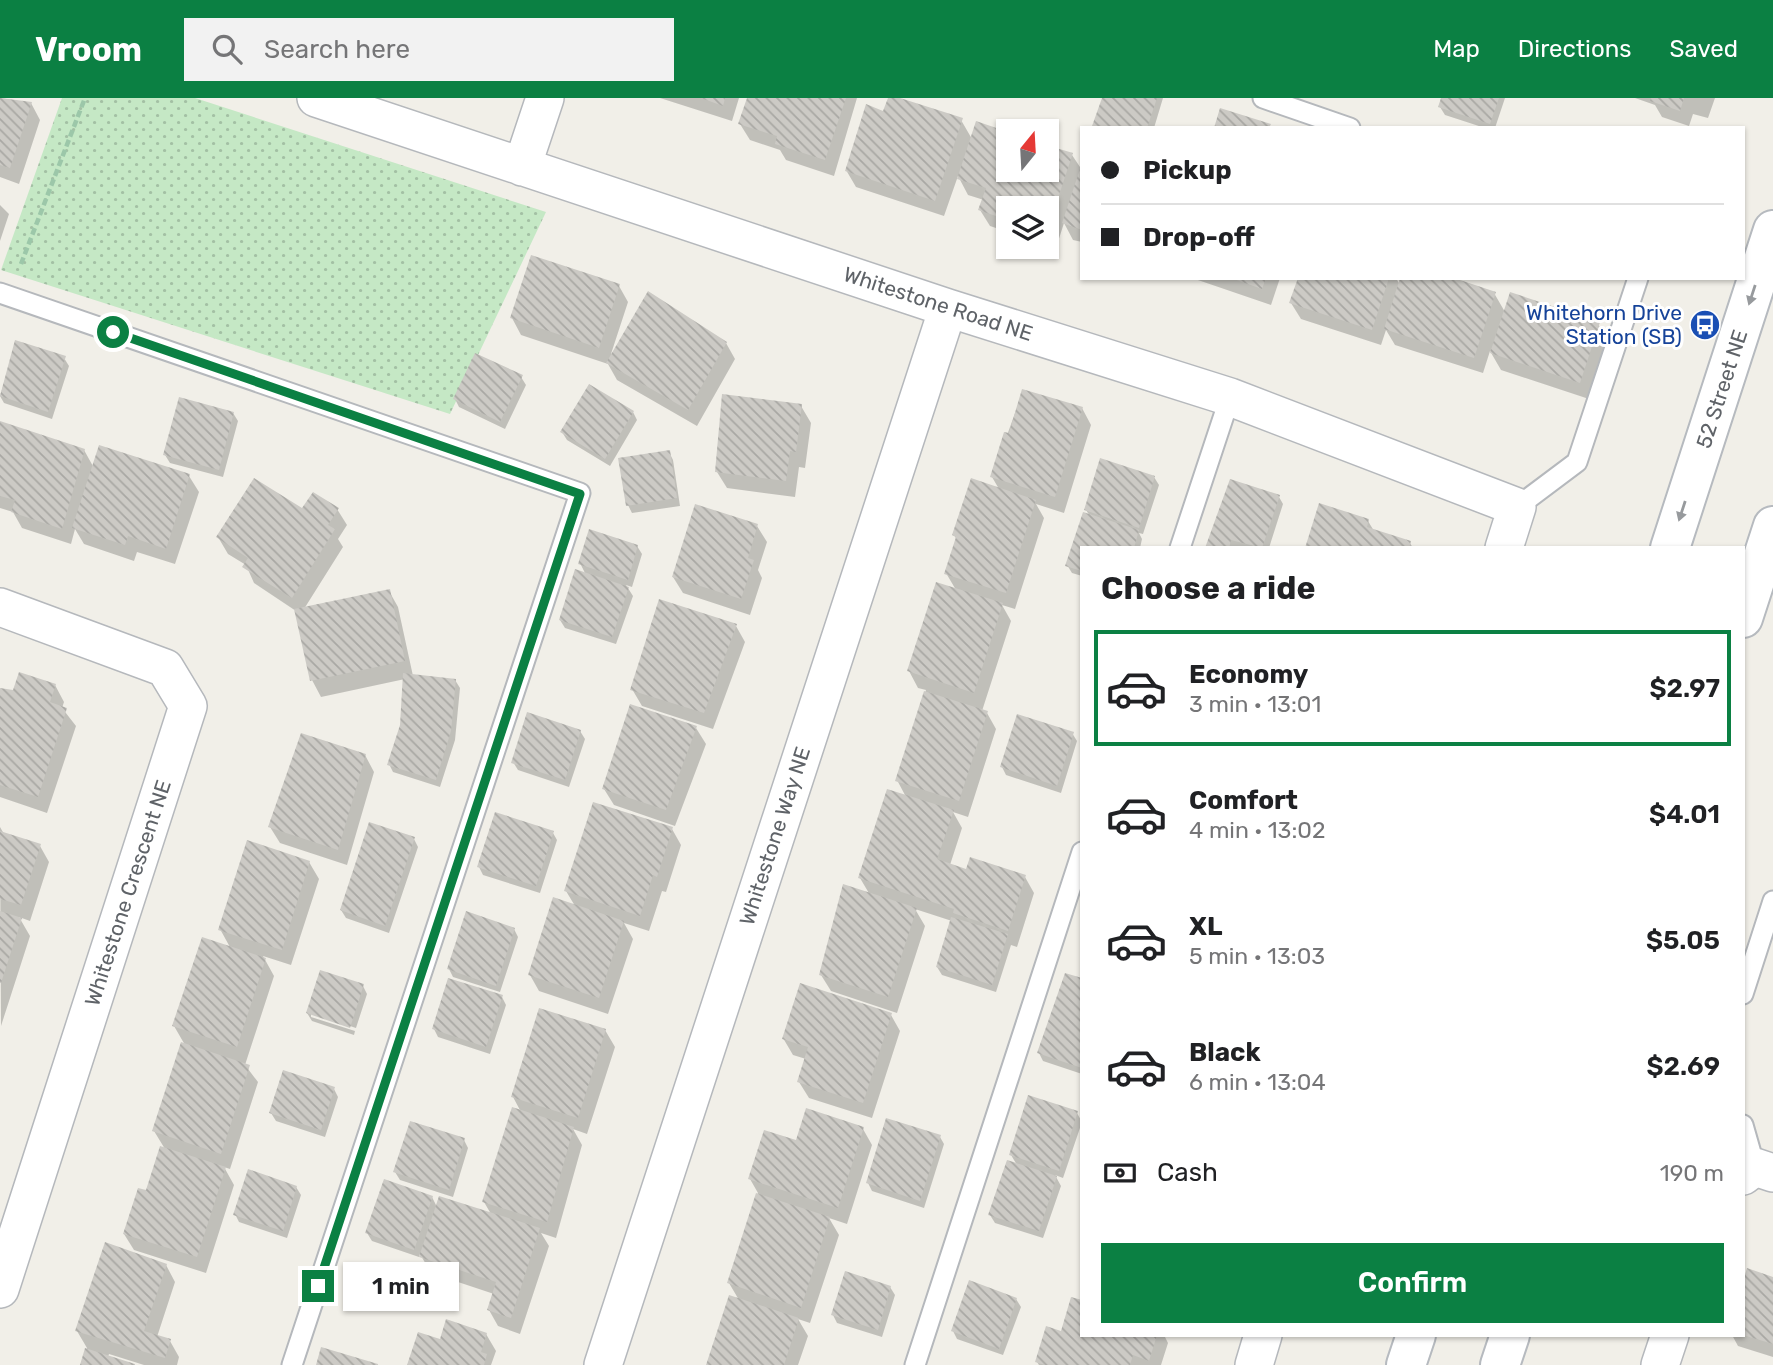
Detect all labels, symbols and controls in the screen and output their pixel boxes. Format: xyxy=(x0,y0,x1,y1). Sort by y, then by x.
search box xyxy=(184,18,674,81)
text: Vroom xyxy=(35,30,142,69)
icon: search xyxy=(208,30,246,68)
text: Search here xyxy=(264,34,410,65)
text: Map xyxy=(1433,35,1480,63)
text: Directions xyxy=(1518,35,1631,63)
text: Saved xyxy=(1669,35,1738,63)
north arrow xyxy=(996,119,1059,182)
map controls xyxy=(996,119,1059,259)
text: Pickup xyxy=(1143,155,1232,186)
button: layers xyxy=(996,196,1059,259)
text: Drop-off xyxy=(1143,222,1255,253)
street label: Whitestone Road NE xyxy=(840,261,1036,346)
one-way arrow xyxy=(1746,285,1757,306)
place label: Whitehorn Drive Station (SB) xyxy=(1526,300,1682,349)
bus stop icon: Whitehorn Drive Station (SB) xyxy=(1688,308,1722,342)
route start xyxy=(97,316,129,348)
street label: 52 Street NE xyxy=(1691,326,1752,451)
one-way arrow xyxy=(1676,501,1687,522)
text: Choose a ride xyxy=(1101,569,1315,607)
icon: car xyxy=(1105,657,1168,720)
text: Economy xyxy=(1189,659,1308,690)
text: $2.97 xyxy=(1650,673,1720,704)
text: 3 min · 13:01 xyxy=(1189,690,1321,718)
street label: Whitestone Way NE xyxy=(734,743,815,928)
street label: Whitestone Crescent NE xyxy=(79,777,176,1009)
icon: car xyxy=(1105,783,1168,846)
text: Comfort xyxy=(1189,785,1298,816)
text: $4.01 xyxy=(1649,799,1720,830)
text: 4 min · 13:02 xyxy=(1189,816,1325,844)
icon: car xyxy=(1105,909,1168,972)
text: XL xyxy=(1189,911,1222,942)
text: $5.05 xyxy=(1646,925,1720,956)
text: 5 min · 13:03 xyxy=(1189,942,1325,970)
icon: car xyxy=(1105,1035,1168,1098)
text: Black xyxy=(1189,1037,1261,1068)
text: $2.69 xyxy=(1647,1051,1720,1082)
text: 6 min · 13:04 xyxy=(1189,1068,1326,1096)
icon: cash xyxy=(1101,1154,1139,1192)
text: Cash xyxy=(1157,1157,1218,1188)
text: 190 m xyxy=(1660,1159,1724,1187)
button: Confirm xyxy=(1101,1243,1724,1323)
callout: 1 min xyxy=(342,1262,458,1310)
route end xyxy=(302,1270,334,1302)
text: 1 min xyxy=(372,1272,430,1300)

